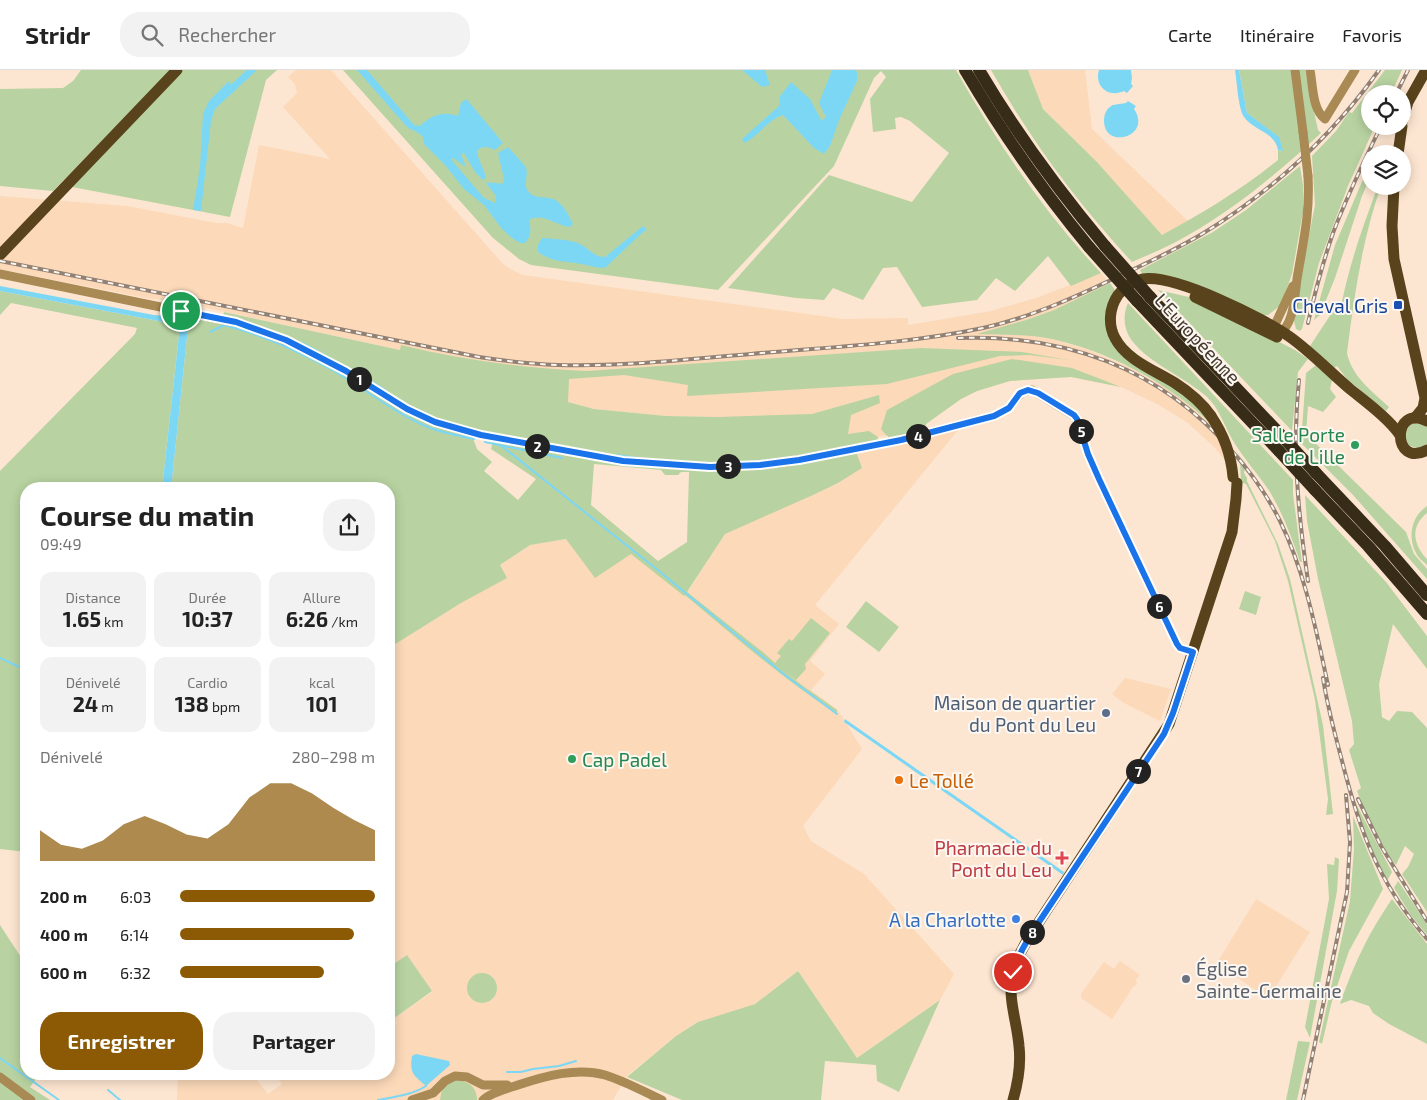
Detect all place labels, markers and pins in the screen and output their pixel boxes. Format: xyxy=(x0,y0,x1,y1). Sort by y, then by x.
pin xyxy=(160,290,202,332)
place label: Cheval Gris xyxy=(1292,294,1388,317)
marker: Cheval Gris xyxy=(1392,299,1404,311)
pin: 1 xyxy=(346,366,372,392)
pin: 5 xyxy=(1068,418,1094,444)
place label: Salle Porte de Lille xyxy=(1251,423,1345,468)
pin: 4 xyxy=(906,424,930,448)
pin: 2 xyxy=(524,434,550,458)
marker: Salle Porte de Lille xyxy=(1349,439,1361,451)
pin: 3 xyxy=(716,454,740,478)
pin: 6 xyxy=(1146,594,1172,618)
place label: Maison de quartier du Pont du Leu xyxy=(934,691,1096,736)
marker: Maison de quartier du Pont du Leu xyxy=(1100,707,1112,719)
place label: Cap Padel xyxy=(582,748,667,771)
marker: Cap Padel xyxy=(566,753,578,765)
pin: 7 xyxy=(1126,758,1150,784)
place label: Le Tollé xyxy=(909,769,974,792)
marker: Le Tollé xyxy=(893,774,905,786)
place label: Pharmacie du Pont du Leu xyxy=(934,836,1052,881)
marker: Pharmacie du Pont du Leu xyxy=(1056,852,1068,864)
place label: A la Charlotte xyxy=(889,908,1006,931)
marker: A la Charlotte xyxy=(1010,913,1022,925)
pin: 8 xyxy=(1020,920,1044,944)
pin xyxy=(992,951,1034,993)
place label: Église Sainte-Germaine xyxy=(1196,957,1342,1002)
marker: Église Sainte-Germaine xyxy=(1180,973,1192,985)

